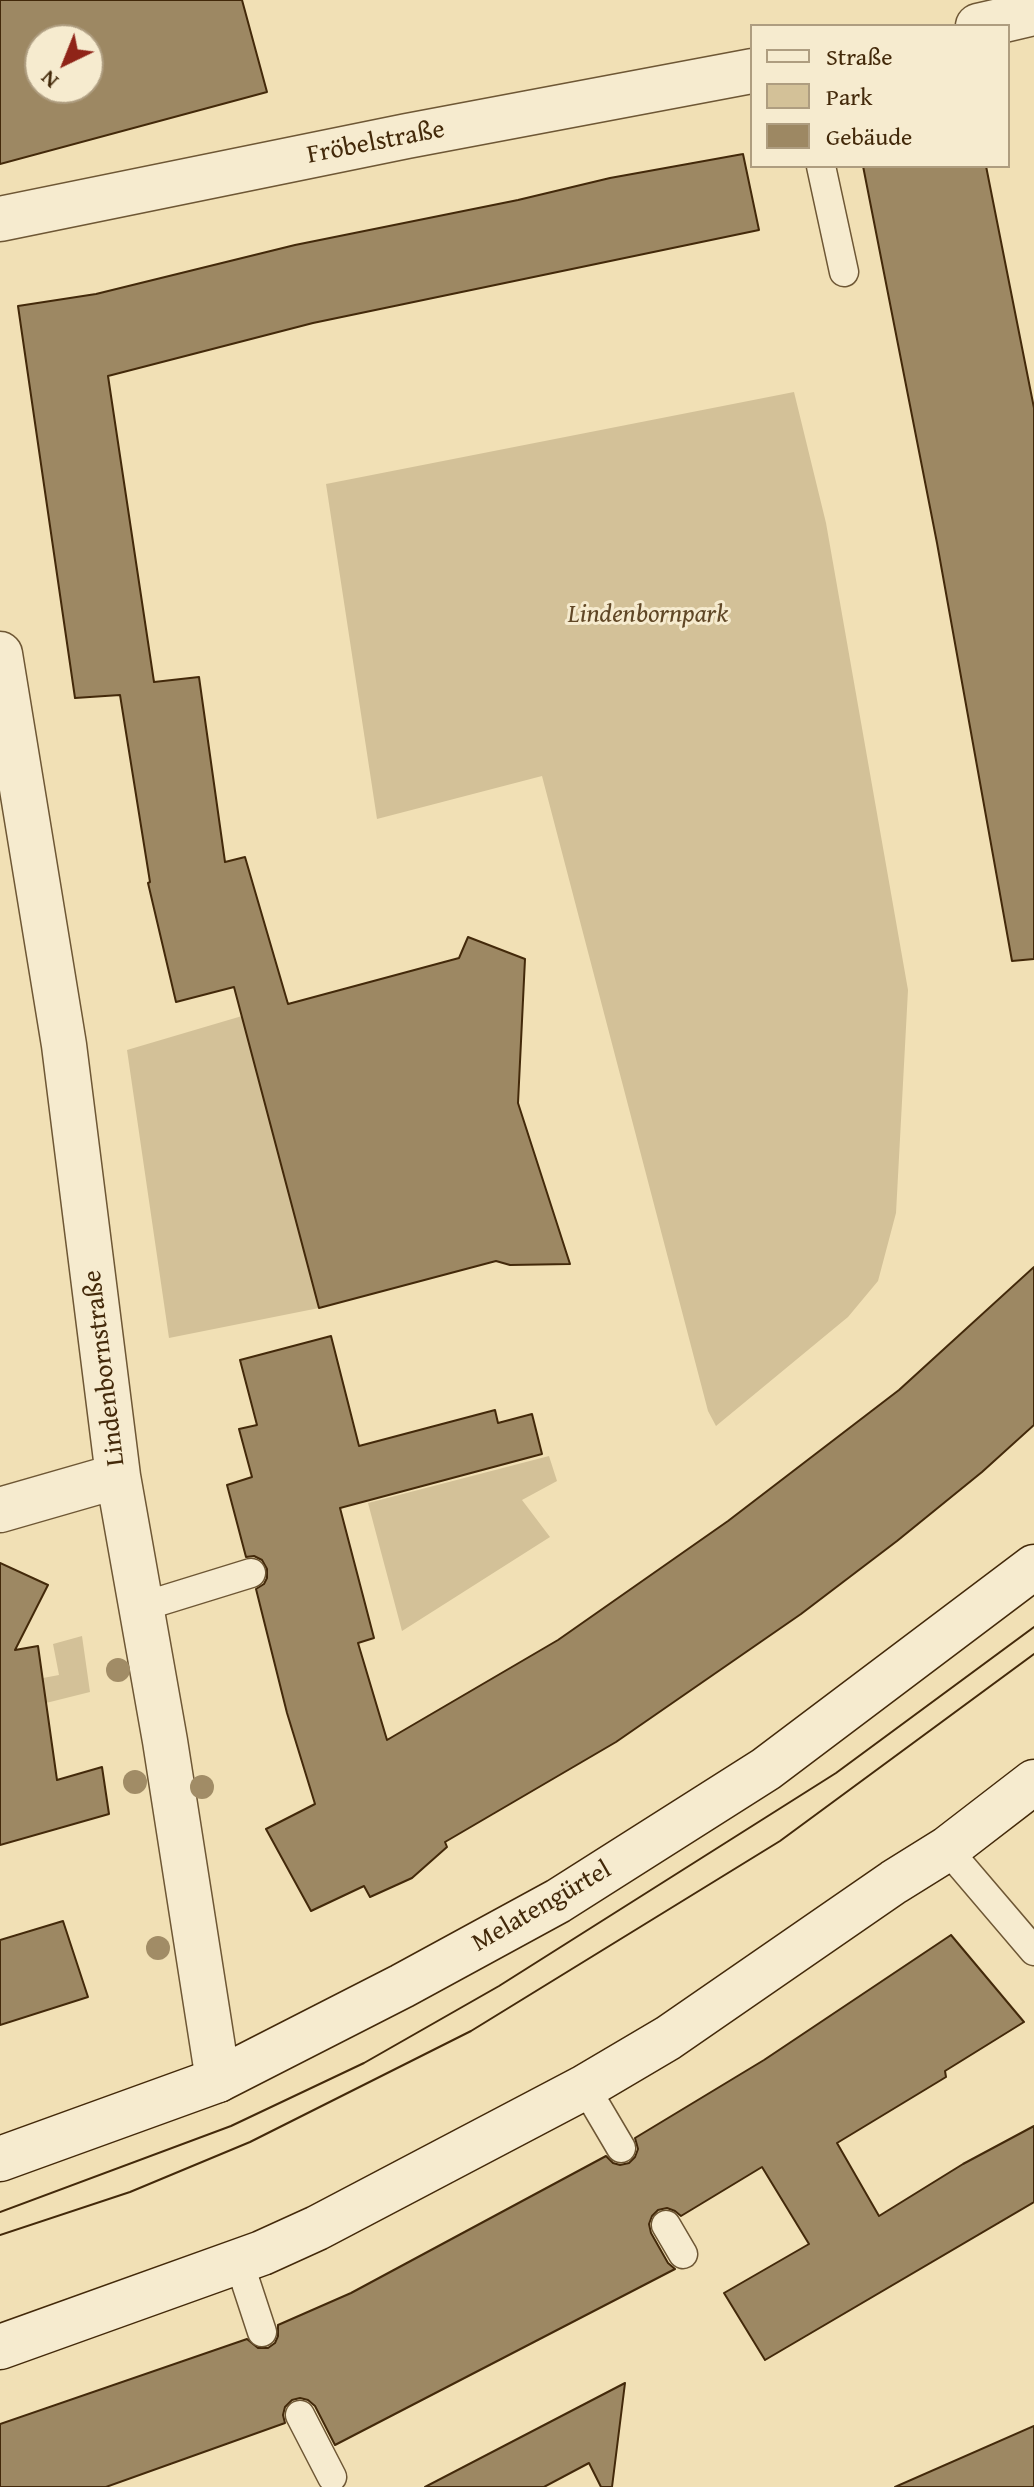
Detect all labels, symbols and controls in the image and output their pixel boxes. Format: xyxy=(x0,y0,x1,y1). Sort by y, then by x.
north arrow xyxy=(24,24,104,104)
legend xyxy=(750,24,1010,168)
text: Straße xyxy=(826,39,893,74)
text: N xyxy=(33,63,65,97)
text: Park xyxy=(826,79,872,114)
street label: Fröbelstraße xyxy=(305,114,447,172)
text: Gebäude xyxy=(826,119,912,154)
park label: Lindenbornpark xyxy=(568,599,728,631)
street label: Lindenbornstraße xyxy=(78,1268,132,1468)
street label: Melatengürtel xyxy=(467,1855,617,1959)

